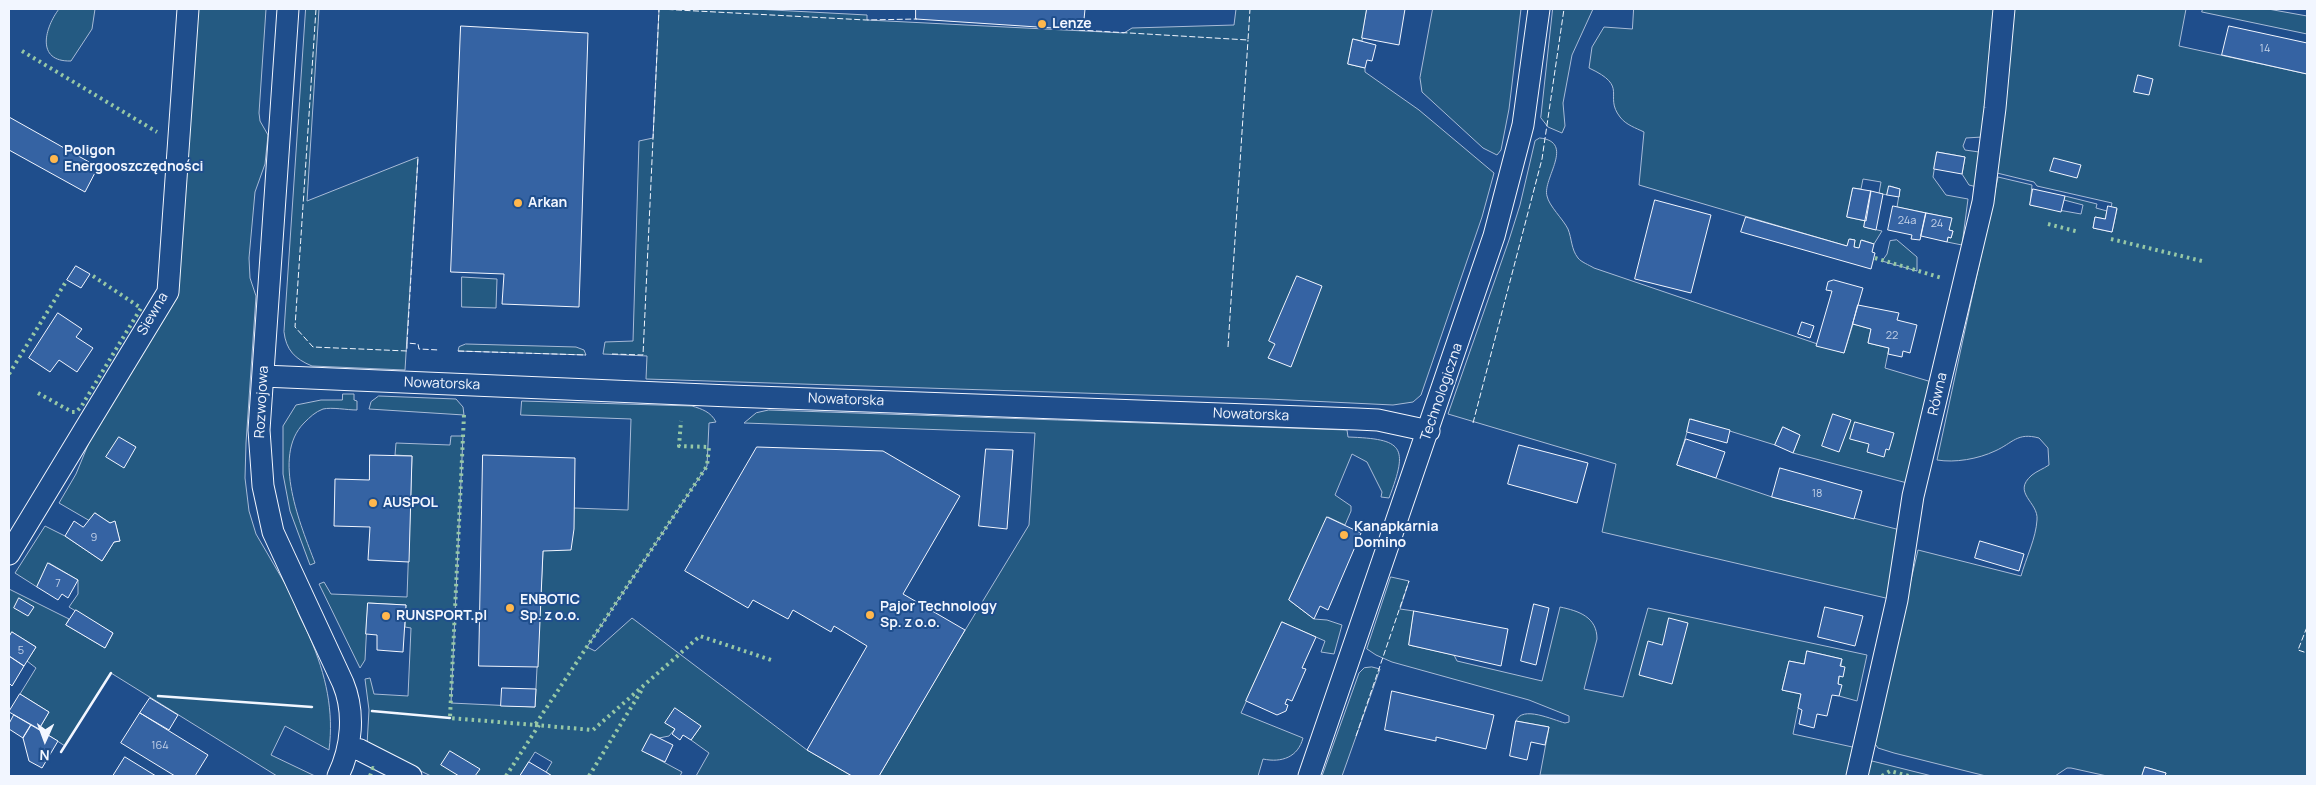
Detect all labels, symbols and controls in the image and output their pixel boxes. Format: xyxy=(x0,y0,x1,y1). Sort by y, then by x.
place label: Lenze xyxy=(1052,16,1092,32)
marker: Lenze xyxy=(1036,18,1048,30)
house number: 14 xyxy=(2260,42,2270,56)
place label: Poligon Energooszczędności xyxy=(64,143,203,176)
marker: Poligon Energooszczędności xyxy=(48,153,60,165)
place label: Arkan xyxy=(528,195,567,211)
marker: Arkan xyxy=(512,197,524,209)
house number: 24a xyxy=(1898,214,1916,228)
house number: 24 xyxy=(1931,217,1943,231)
street label: Siewna xyxy=(134,290,172,338)
house number: 22 xyxy=(1886,329,1898,343)
street label: Technologiczna xyxy=(1417,341,1467,443)
street label: Rozwojowa xyxy=(252,365,272,439)
street label: Równa xyxy=(1925,371,1951,417)
street label: Nowatorska xyxy=(404,374,480,394)
street label: Nowatorska xyxy=(808,390,884,410)
street label: Nowatorska xyxy=(1213,405,1289,425)
house number: 18 xyxy=(1812,487,1822,501)
place label: AUSPOL xyxy=(383,495,438,511)
marker: AUSPOL xyxy=(367,497,379,509)
place label: Kanapkarnia Domino xyxy=(1354,519,1438,552)
marker: Kanapkarnia Domino xyxy=(1338,529,1350,541)
house number: 9 xyxy=(91,531,97,545)
house number: 7 xyxy=(55,577,61,591)
place label: ENBOTIC Sp. z o.o. xyxy=(520,592,580,624)
place label: Pajor Technology Sp. z o.o. xyxy=(880,599,997,632)
marker: ENBOTIC Sp. z o.o. xyxy=(504,602,516,614)
place label: RUNSPORT.pl xyxy=(396,608,487,624)
marker: Pajor Technology Sp. z o.o. xyxy=(864,609,876,621)
marker: RUNSPORT.pl xyxy=(380,610,392,622)
house number: 5 xyxy=(18,644,24,658)
north arrow xyxy=(20,715,70,765)
house number: 164 xyxy=(151,739,169,753)
text: N xyxy=(39,746,50,765)

